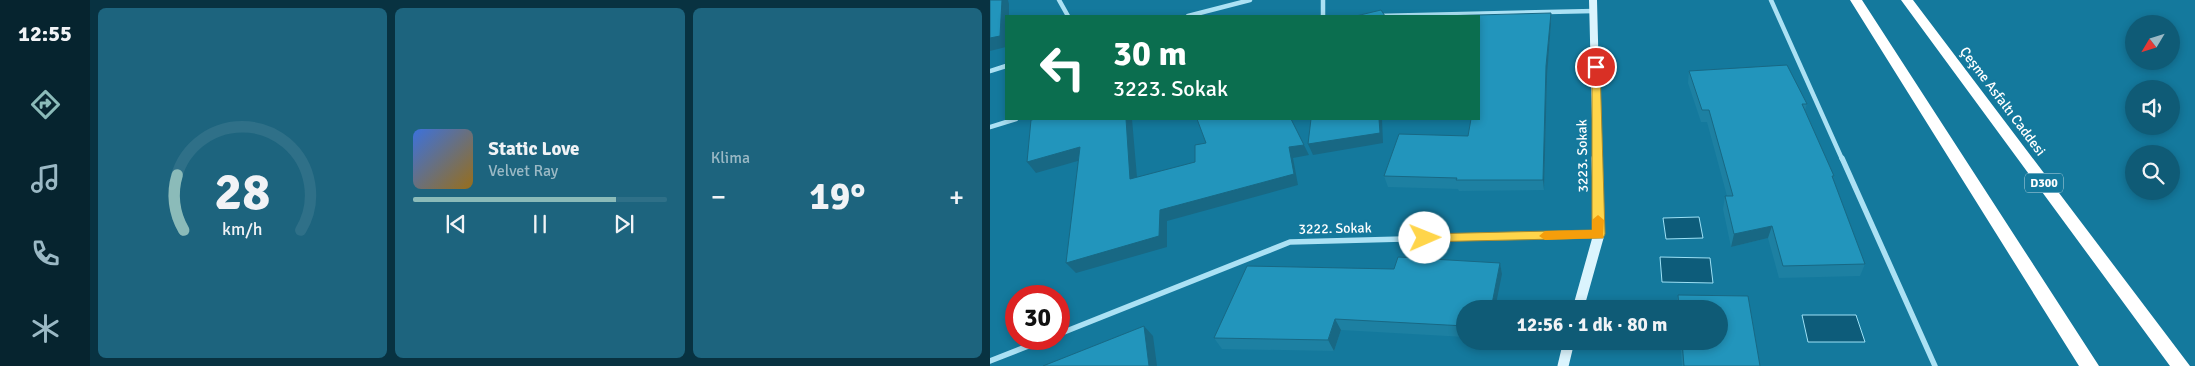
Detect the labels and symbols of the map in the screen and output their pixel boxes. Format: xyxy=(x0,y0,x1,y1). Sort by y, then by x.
north arrow xyxy=(2125,15,2180,70)
street label: Çeşme Asfaltı Caddesi xyxy=(1956,43,2049,159)
pin xyxy=(1575,46,1617,88)
street label: 3223. Sokak xyxy=(1573,119,1592,193)
road number: D300 xyxy=(2025,174,2063,192)
position arrow xyxy=(1398,211,1450,263)
street label: 3222. Sokak xyxy=(1298,219,1372,238)
speed limit sign: 30 xyxy=(1005,285,1070,350)

